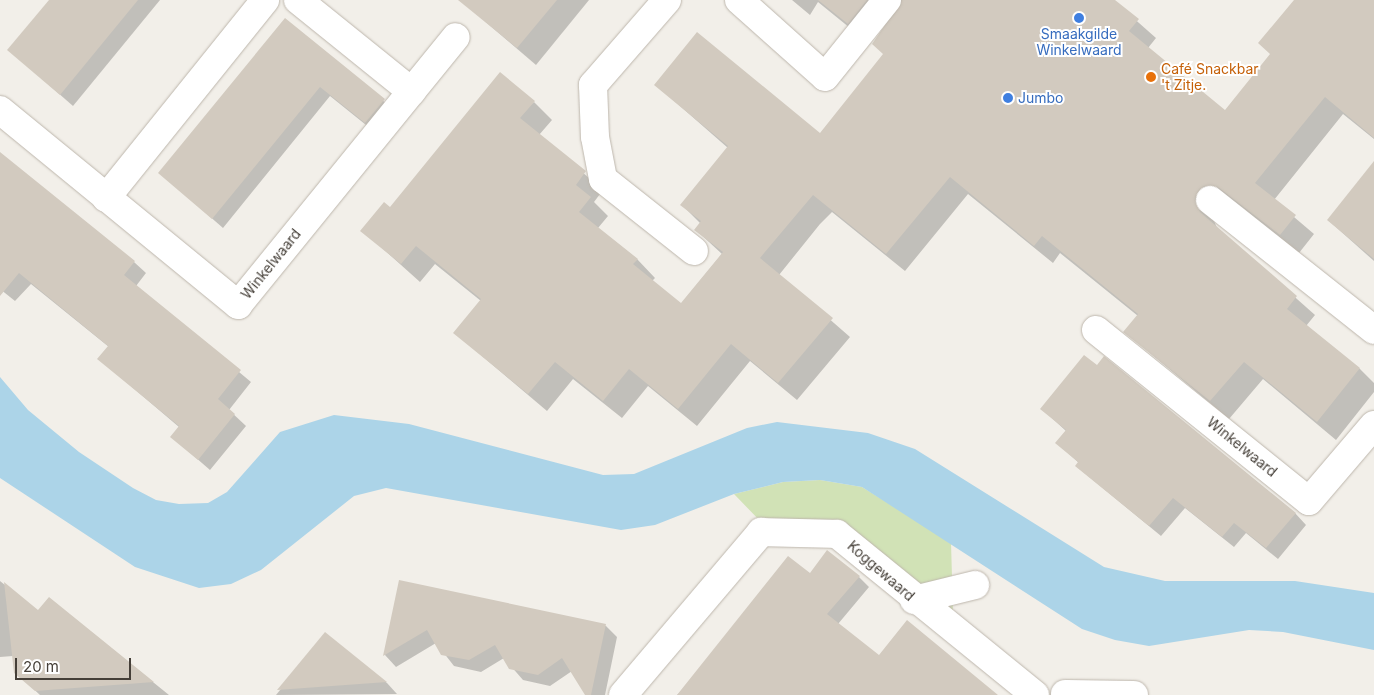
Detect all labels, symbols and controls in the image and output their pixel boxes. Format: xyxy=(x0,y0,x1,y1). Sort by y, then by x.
marker: Smaakgilde Winkelwaard xyxy=(1073,12,1085,24)
place label: Smaakgilde Winkelwaard xyxy=(1036,26,1122,58)
place label: Café Snackbar 't Zitje. xyxy=(1161,61,1259,94)
marker: Café Snackbar 't Zitje. xyxy=(1145,71,1157,83)
place label: Jumbo xyxy=(1018,90,1064,106)
marker: Jumbo xyxy=(1002,92,1014,104)
street label: Winkelwaard xyxy=(238,226,304,302)
street label: Winkelwaard xyxy=(1204,414,1280,480)
street label: Koggewaard xyxy=(844,537,918,605)
scale bar xyxy=(18,648,134,680)
text: 20 m xyxy=(23,657,59,676)

